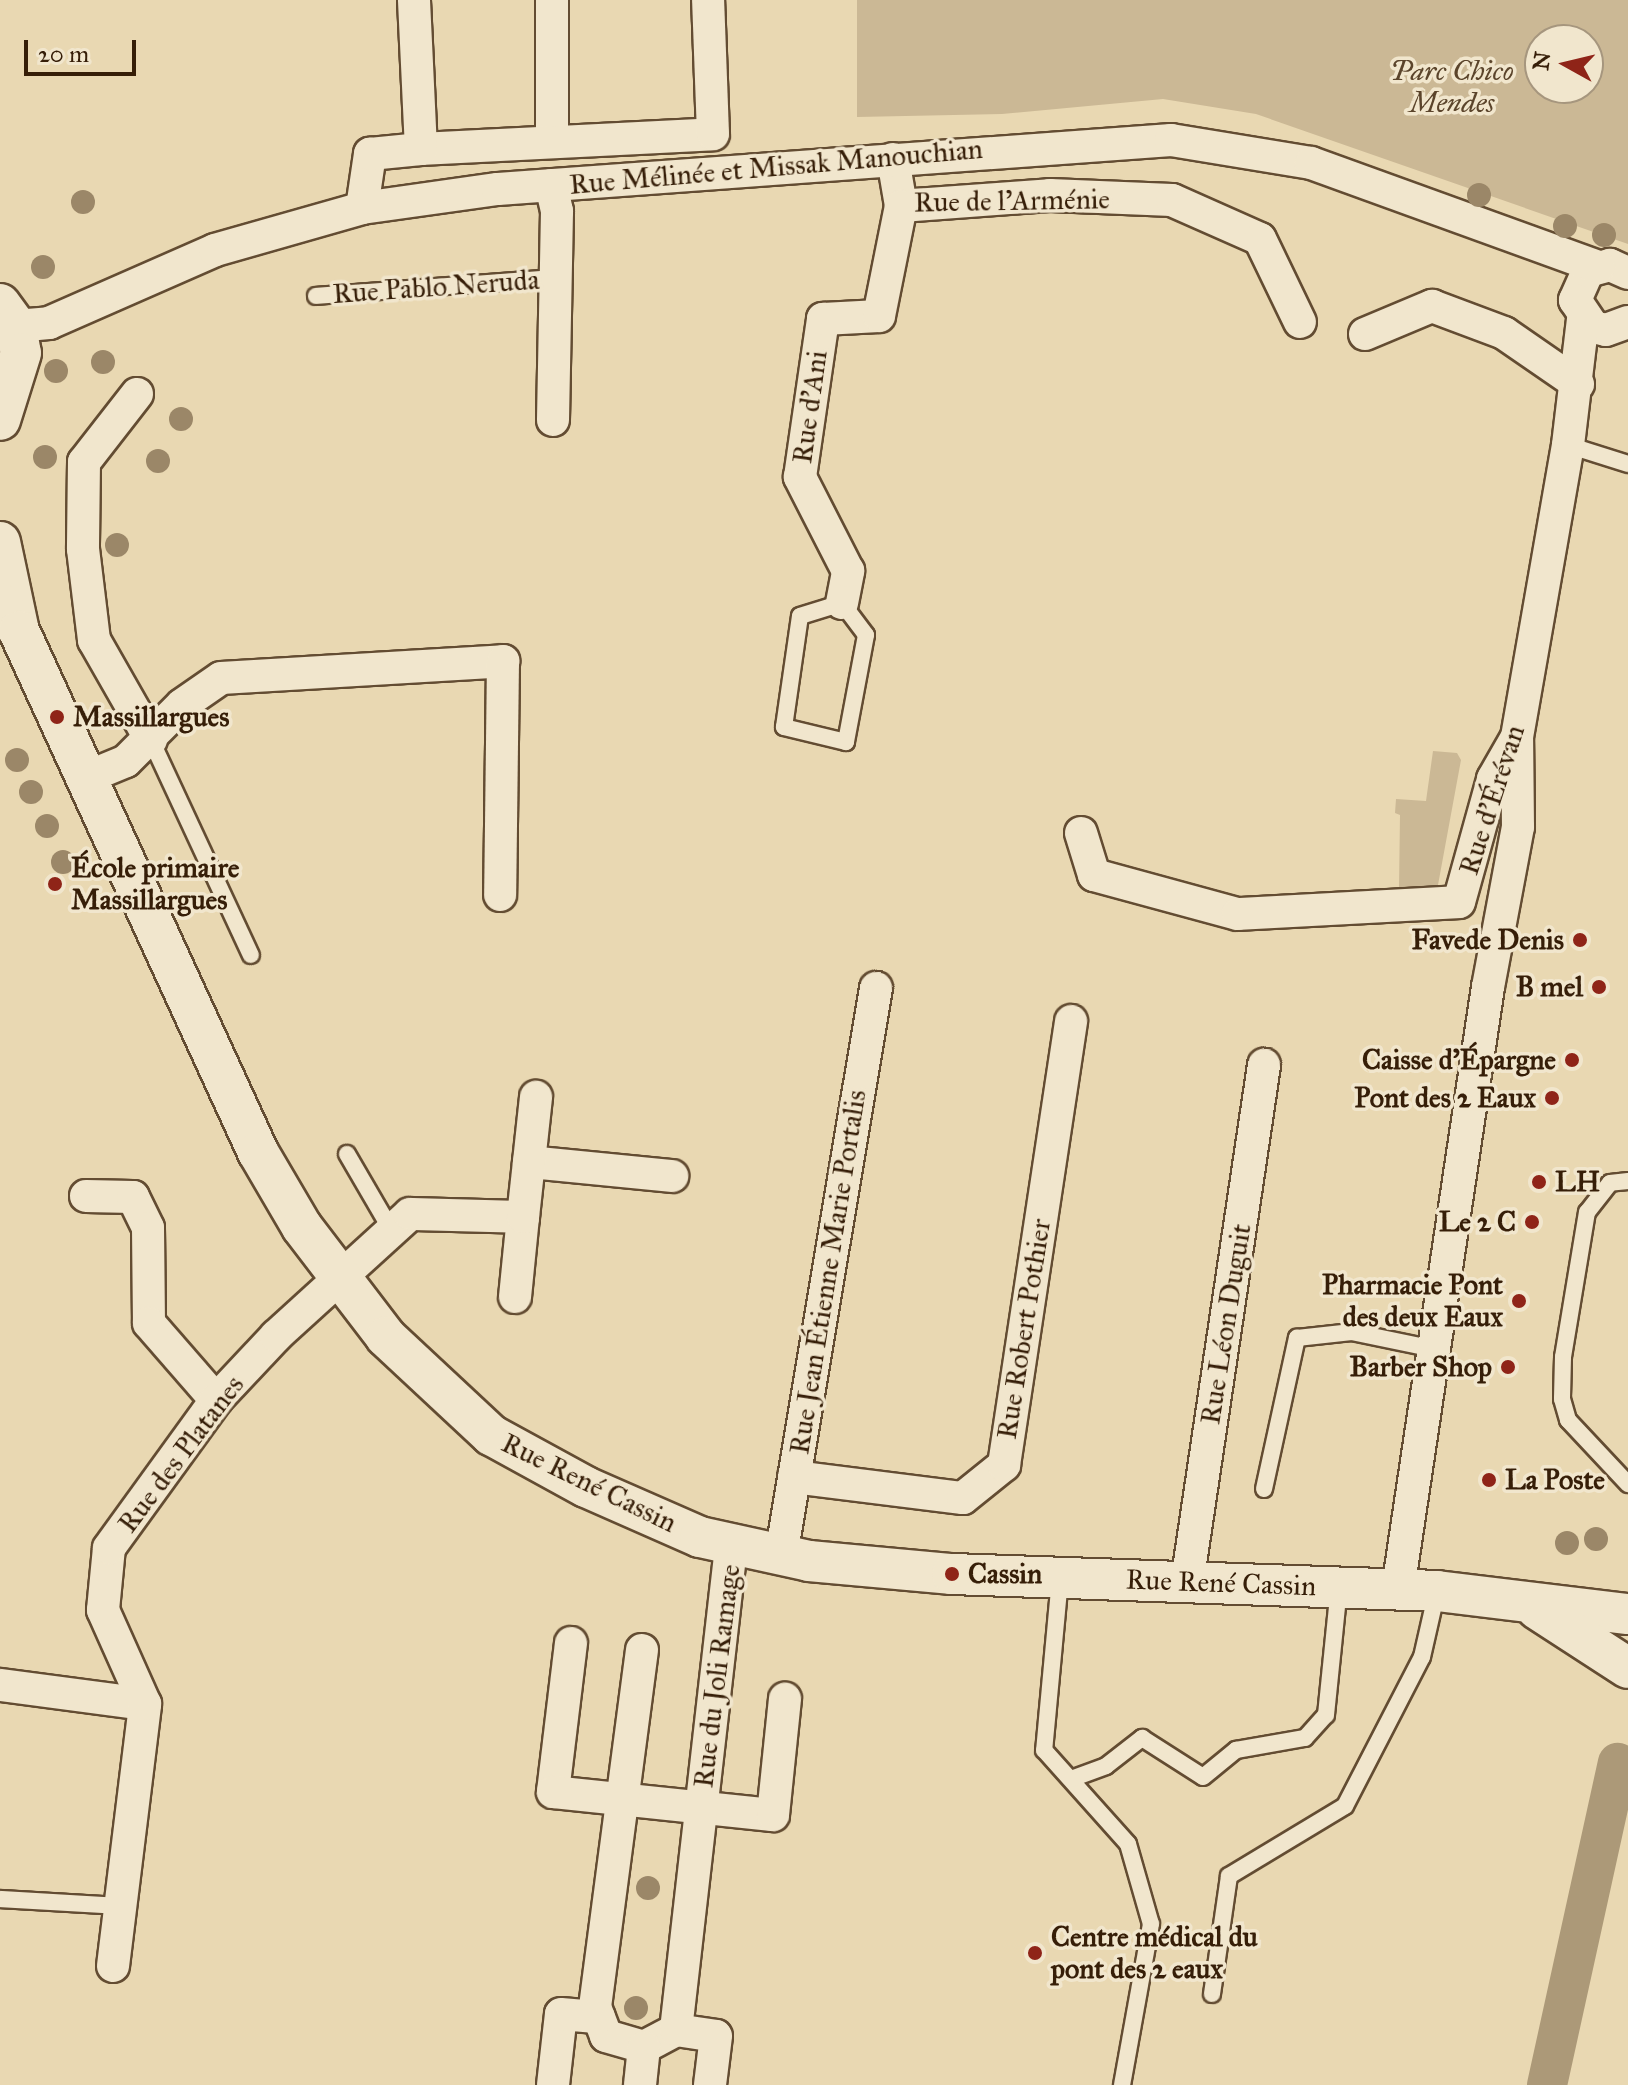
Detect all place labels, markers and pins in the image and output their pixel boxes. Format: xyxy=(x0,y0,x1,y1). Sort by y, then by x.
place label: Massillargues xyxy=(73,700,229,734)
marker: Massillargues xyxy=(48,708,66,726)
place label: École primaire Massillargues xyxy=(71,851,239,917)
marker: École primaire Massillargues xyxy=(46,875,64,893)
place label: Favede Denis xyxy=(1411,923,1564,957)
marker: Favede Denis xyxy=(1571,931,1589,949)
place label: B mel xyxy=(1516,970,1583,1004)
marker: B mel xyxy=(1590,978,1608,996)
place label: Caisse d'Épargne xyxy=(1362,1043,1556,1077)
marker: Caisse d'Épargne xyxy=(1563,1051,1581,1069)
place label: Pont des 2 Eaux xyxy=(1354,1081,1536,1115)
marker: Pont des 2 Eaux xyxy=(1543,1089,1561,1107)
place label: LH xyxy=(1555,1165,1600,1199)
marker: LH xyxy=(1530,1173,1548,1191)
place label: Le 2 C xyxy=(1439,1205,1516,1239)
marker: Le 2 C xyxy=(1523,1213,1541,1231)
place label: Pharmacie Pont des deux Eaux xyxy=(1322,1268,1503,1334)
marker: Pharmacie Pont des deux Eaux xyxy=(1510,1292,1528,1310)
place label: Barber Shop xyxy=(1349,1350,1492,1384)
marker: Barber Shop xyxy=(1499,1358,1517,1376)
place label: La Poste xyxy=(1505,1463,1605,1497)
marker: La Poste xyxy=(1480,1471,1498,1489)
place label: Cassin xyxy=(968,1557,1042,1591)
marker: Cassin xyxy=(943,1565,961,1583)
place label: Centre médical du pont des 2 eaux xyxy=(1051,1920,1258,1986)
marker: Centre médical du pont des 2 eaux xyxy=(1026,1944,1044,1962)

